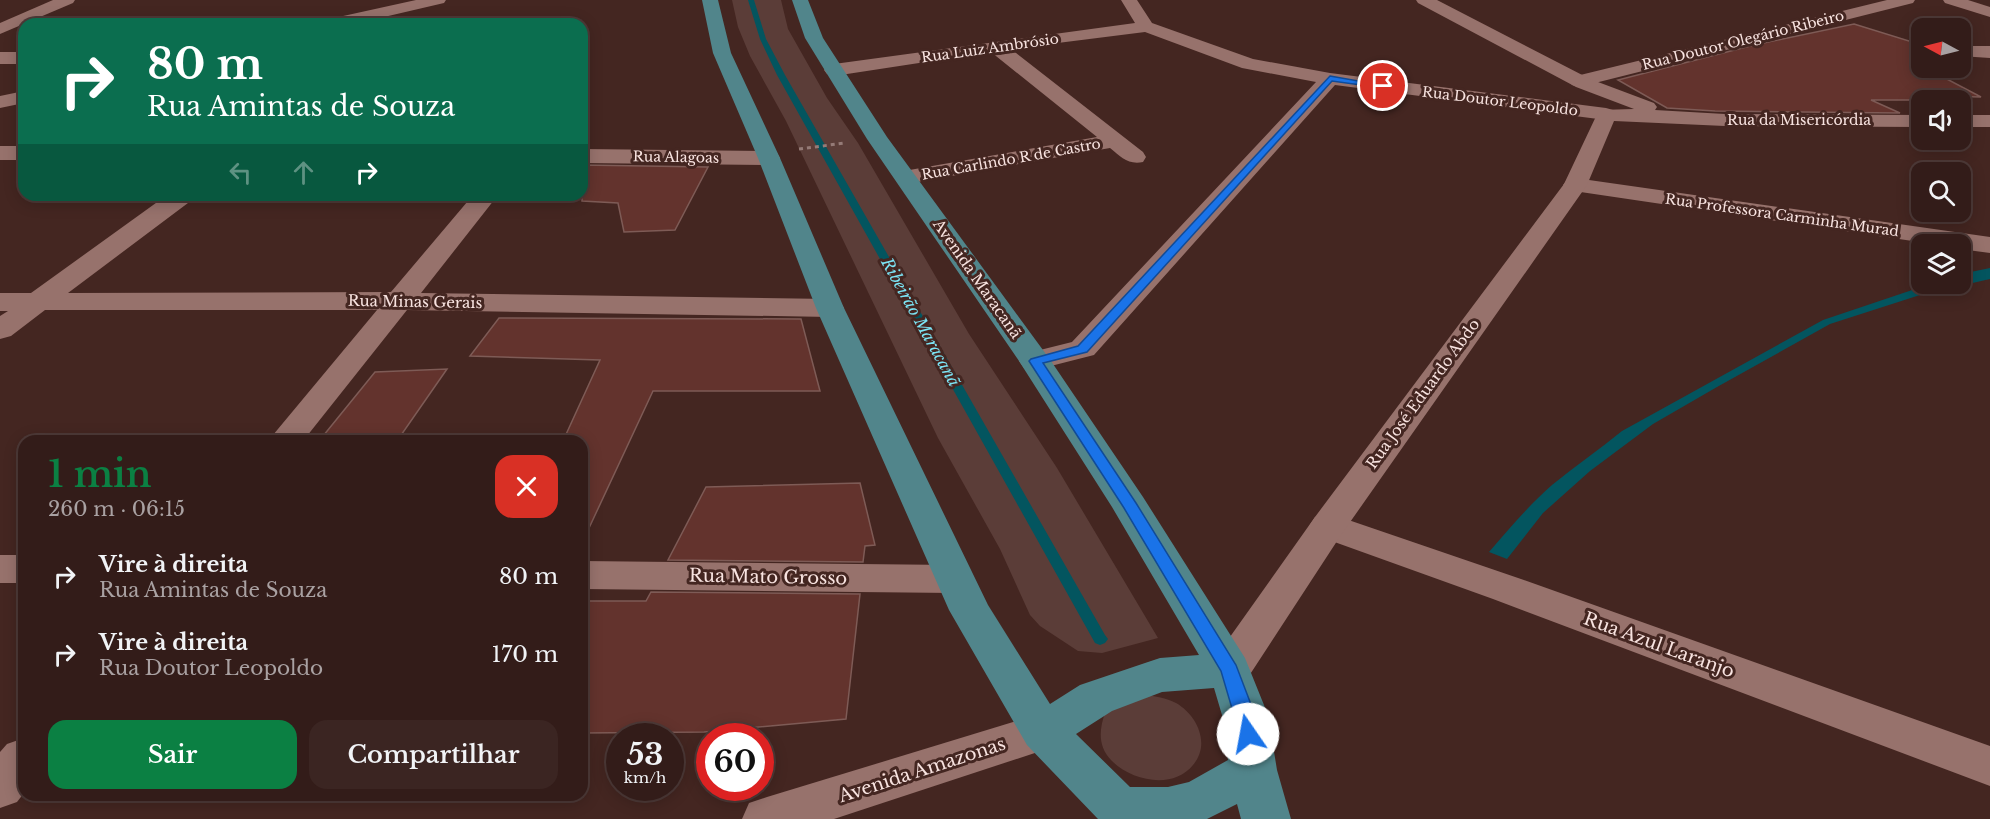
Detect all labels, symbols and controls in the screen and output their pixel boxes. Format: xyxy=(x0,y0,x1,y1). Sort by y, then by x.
street label: Rua Doutor Olegário Ribeiro xyxy=(1640,6,1846,74)
north arrow xyxy=(1911,18,1971,78)
map controls xyxy=(1911,18,1971,294)
street label: Rua Luiz Ambrósio xyxy=(920,29,1060,67)
text: 80 m xyxy=(147,38,263,90)
icon: right xyxy=(48,42,126,120)
pin xyxy=(1357,60,1408,111)
icon: arrive xyxy=(1366,69,1399,102)
street label: Rua Doutor Leopoldo xyxy=(1421,83,1579,119)
text: Rua Amintas de Souza xyxy=(147,90,455,123)
button: sound xyxy=(1911,90,1971,150)
street label: Rua da Misericórdia xyxy=(1727,111,1871,129)
street label: Rua Carlindo R de Castro xyxy=(920,134,1102,184)
street label: Rua Alagoas xyxy=(633,147,719,167)
icon: left xyxy=(224,156,257,189)
icon: ahead xyxy=(287,156,320,189)
icon: right xyxy=(350,156,383,189)
button: search xyxy=(1911,162,1971,222)
street label: Rua Professora Carminha Murad xyxy=(1664,190,1901,240)
street label: Avenida Maracanã xyxy=(929,215,1026,343)
button: layers xyxy=(1911,234,1971,294)
water label: Ribeirão Maracanã xyxy=(877,253,965,390)
street label: Rua Minas Gerais xyxy=(348,291,483,312)
street label: Rua José Eduardo Abdo xyxy=(1362,315,1483,472)
text: 1 min xyxy=(48,452,152,497)
button: close xyxy=(495,455,558,518)
text: 260 m · 06:15 xyxy=(48,497,185,521)
text: Vire à direita xyxy=(99,551,248,578)
icon: right xyxy=(48,560,81,593)
text: 80 m xyxy=(499,563,558,590)
street label: Rua Mato Grosso xyxy=(689,565,847,589)
text: Rua Amintas de Souza xyxy=(99,578,327,602)
street label: Rua Azul Laranjo xyxy=(1581,608,1737,682)
text: Vire à direita xyxy=(99,629,248,656)
icon: right xyxy=(48,638,81,671)
text: 170 m xyxy=(492,641,558,668)
text: Rua Doutor Leopoldo xyxy=(99,656,323,680)
position arrow xyxy=(1216,702,1280,766)
button: Sair xyxy=(48,720,297,789)
button: Compartilhar xyxy=(309,720,558,789)
speed limit sign: 60 xyxy=(696,723,774,801)
street label: Avenida Amazonas xyxy=(835,733,1008,808)
text: 53 xyxy=(627,736,663,773)
text: km/h xyxy=(624,768,666,787)

